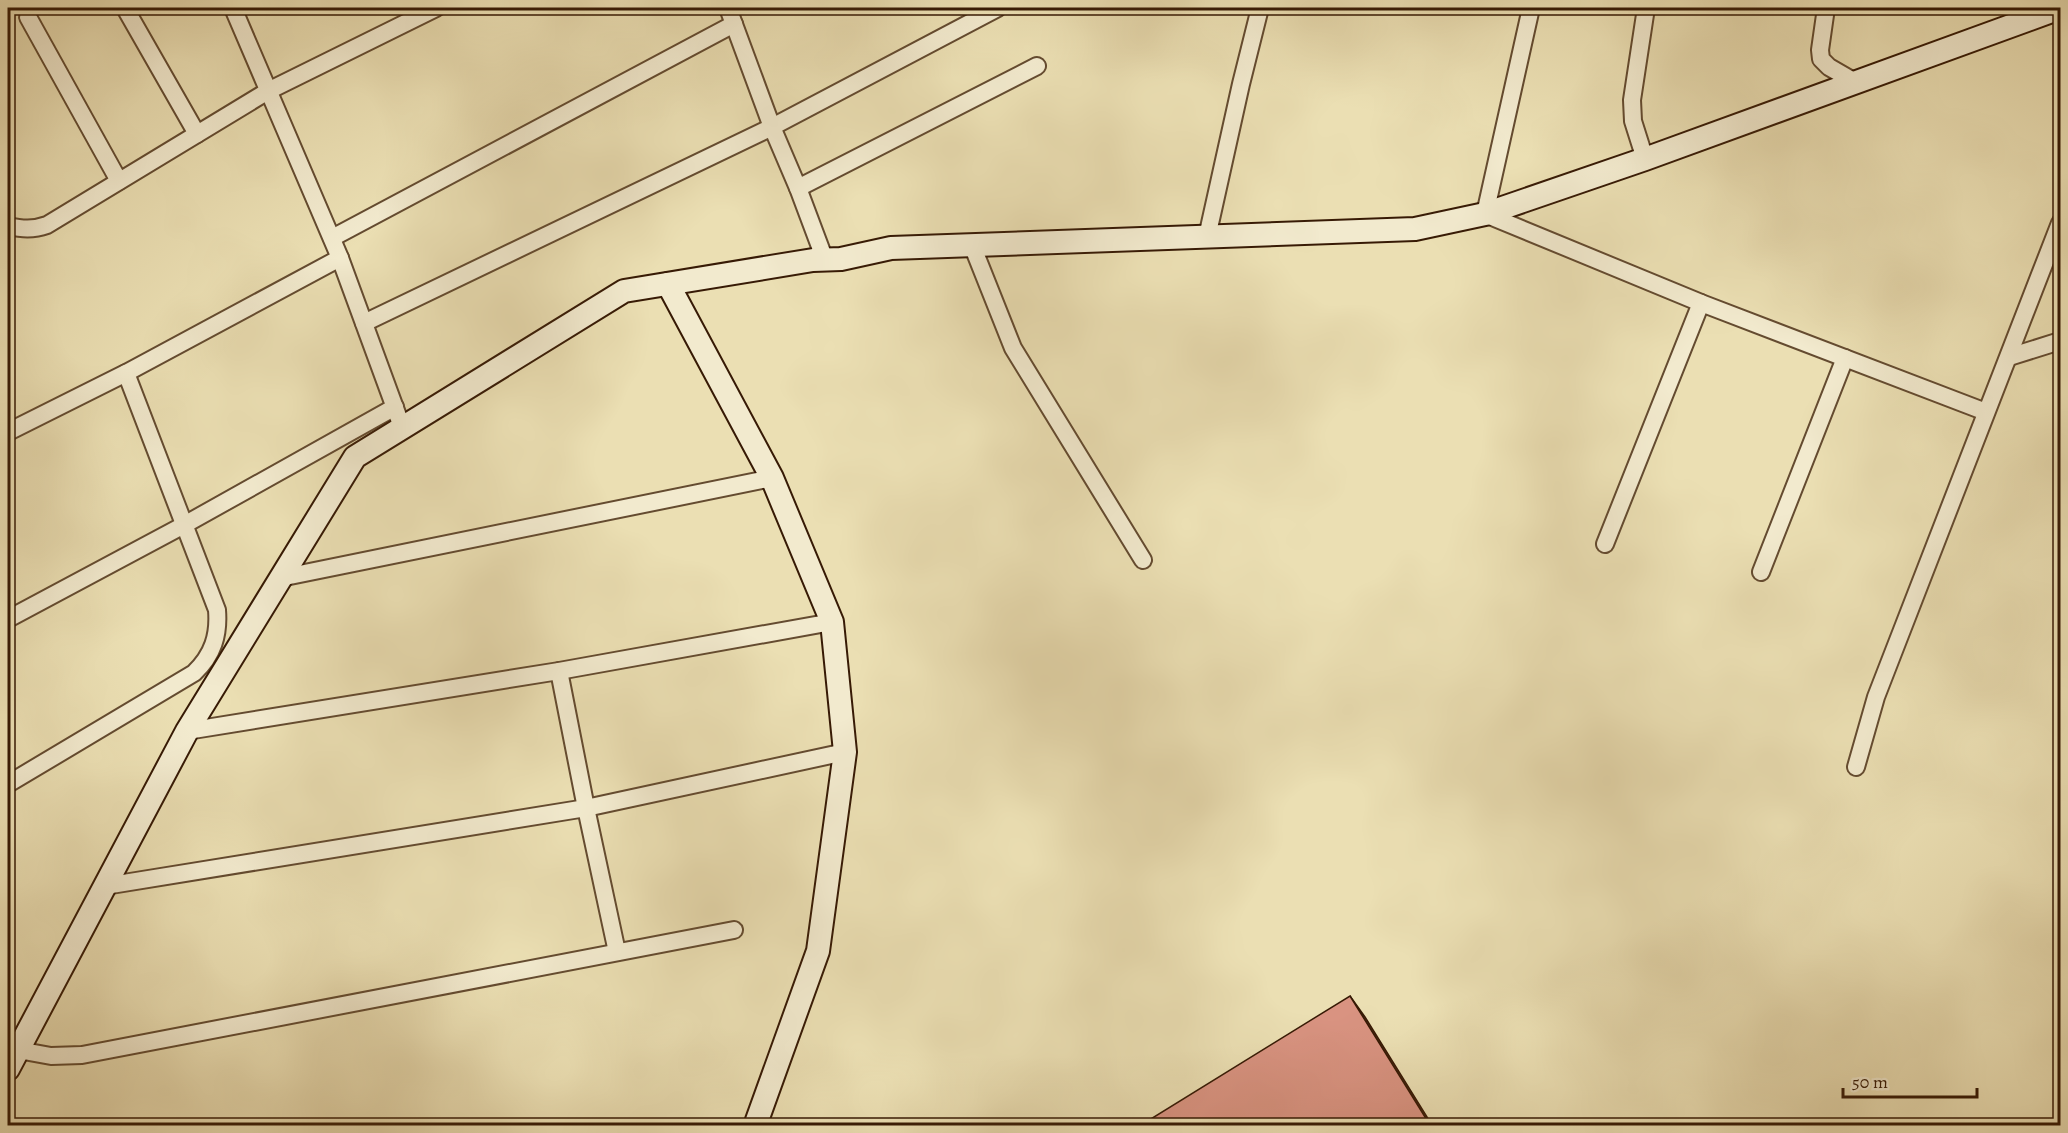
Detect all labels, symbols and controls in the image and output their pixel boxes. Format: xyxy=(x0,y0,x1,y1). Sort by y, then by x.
scale bar xyxy=(1843,1061,1976,1099)
text: 50 m xyxy=(1852,1070,1888,1094)

